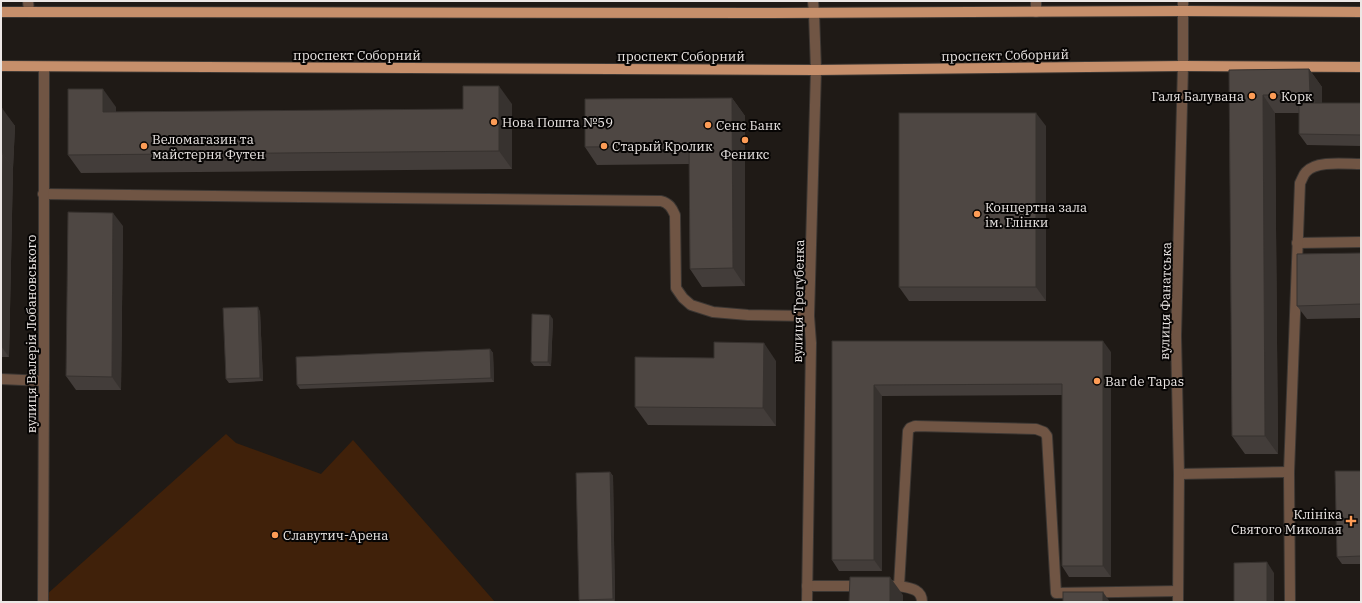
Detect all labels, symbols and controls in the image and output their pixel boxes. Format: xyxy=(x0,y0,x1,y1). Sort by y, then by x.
street label: проспект Соборний xyxy=(941,46,1069,65)
street label: проспект Соборний xyxy=(293,47,421,64)
street label: проспект Соборний xyxy=(617,48,745,65)
place label: Галя Балувана xyxy=(1152,88,1244,105)
place label: Корк xyxy=(1281,88,1313,105)
marker: Галя Балувана xyxy=(1247,91,1257,101)
marker: Корк xyxy=(1268,91,1278,101)
place label: Нова Пошта №59 xyxy=(502,114,613,131)
marker: Нова Пошта №59 xyxy=(489,117,499,127)
place label: Сенс Банк xyxy=(716,117,781,134)
marker: Сенс Банк xyxy=(703,120,713,130)
place label: Веломагазин та майстерня Футен xyxy=(152,131,265,163)
marker: Феникс xyxy=(740,135,750,145)
place label: Старый Кролик xyxy=(612,138,713,155)
marker: Веломагазин та майстерня Футен xyxy=(139,141,149,151)
marker: Старый Кролик xyxy=(599,141,609,151)
place label: Феникс xyxy=(720,146,770,163)
place label: Концертна зала ім. Глінки xyxy=(985,199,1087,231)
marker: Концертна зала ім. Глінки xyxy=(972,209,982,219)
street label: вулиця Валерія Лобановського xyxy=(23,235,40,433)
street label: вулиця Трегубенка xyxy=(789,239,808,363)
street label: вулиця Фанатська xyxy=(1156,242,1175,360)
place label: Bar de Tapas xyxy=(1105,373,1184,390)
marker: Bar de Tapas xyxy=(1092,376,1102,386)
place label: Клініка Святого Миколая xyxy=(1231,506,1342,538)
marker: Клініка Святого Миколая xyxy=(1345,515,1357,527)
place label: Славутич-Арена xyxy=(283,527,388,544)
marker: Славутич-Арена xyxy=(270,530,280,540)

